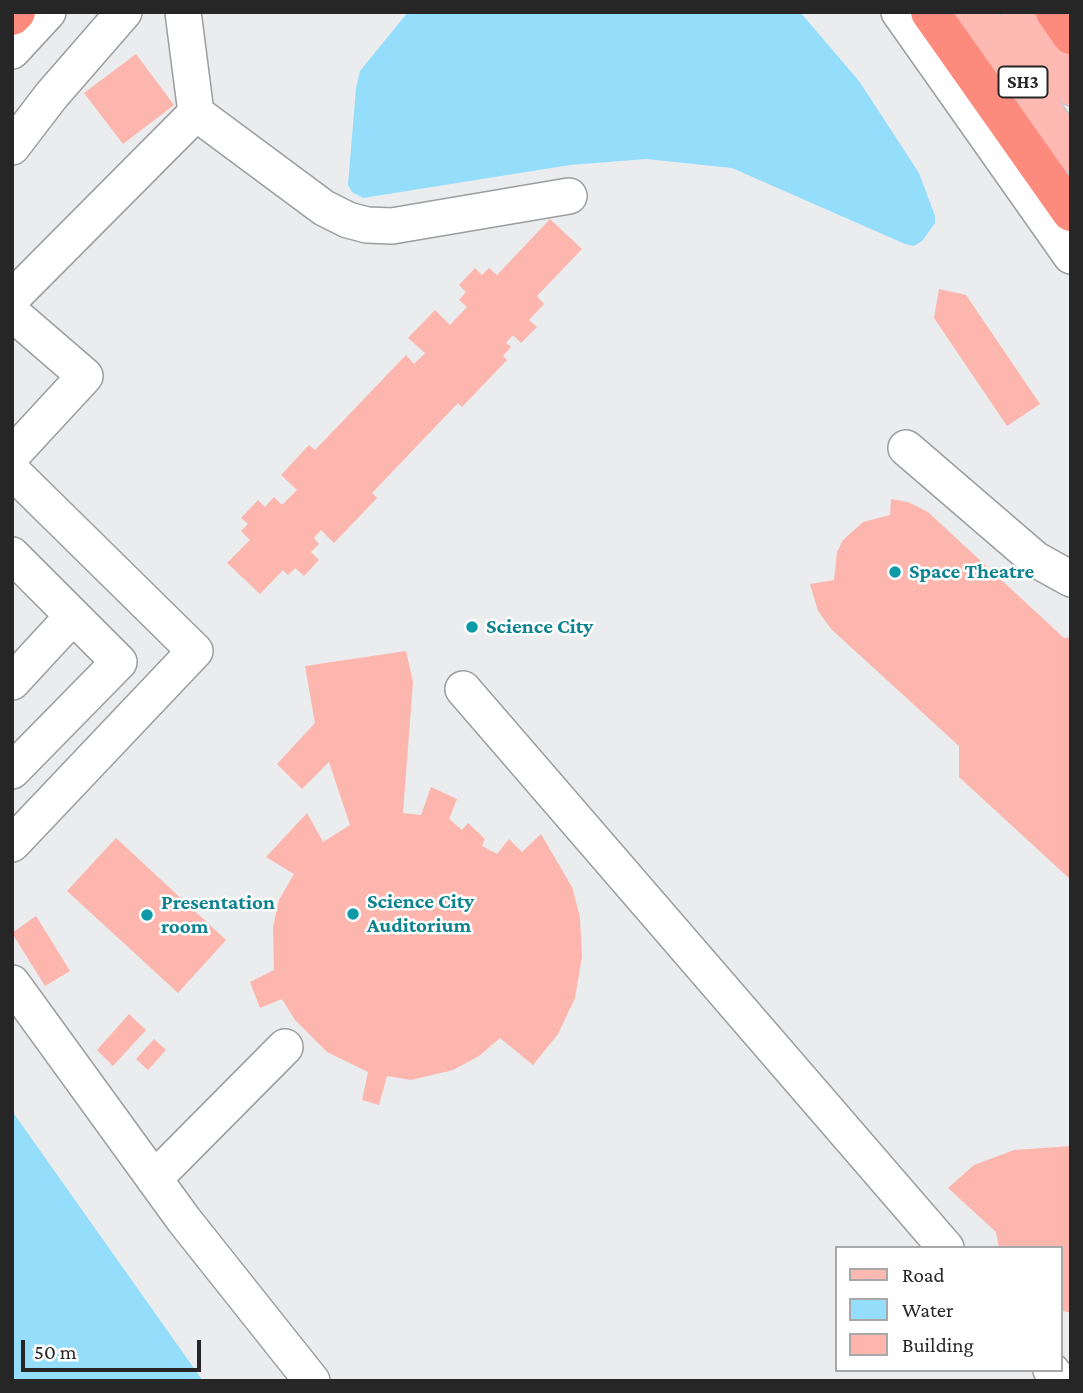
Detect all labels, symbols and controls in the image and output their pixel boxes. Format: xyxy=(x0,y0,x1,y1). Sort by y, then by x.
road number: SH3 xyxy=(998,66,1048,97)
place label: Space Theatre xyxy=(909,559,1034,585)
marker: Space Theatre xyxy=(887,564,903,580)
place label: Science City xyxy=(486,614,593,640)
marker: Science City xyxy=(464,619,480,635)
place label: Science City Auditorium xyxy=(367,889,474,939)
place label: Presentation room xyxy=(161,890,275,940)
marker: Science City Auditorium xyxy=(345,906,361,922)
marker: Presentation room xyxy=(139,907,155,923)
legend xyxy=(834,1246,1062,1372)
text: Road xyxy=(902,1263,945,1287)
text: Water xyxy=(902,1298,954,1322)
scale bar xyxy=(24,1326,205,1370)
text: Building xyxy=(902,1333,974,1357)
text: 50 m xyxy=(34,1340,77,1364)

